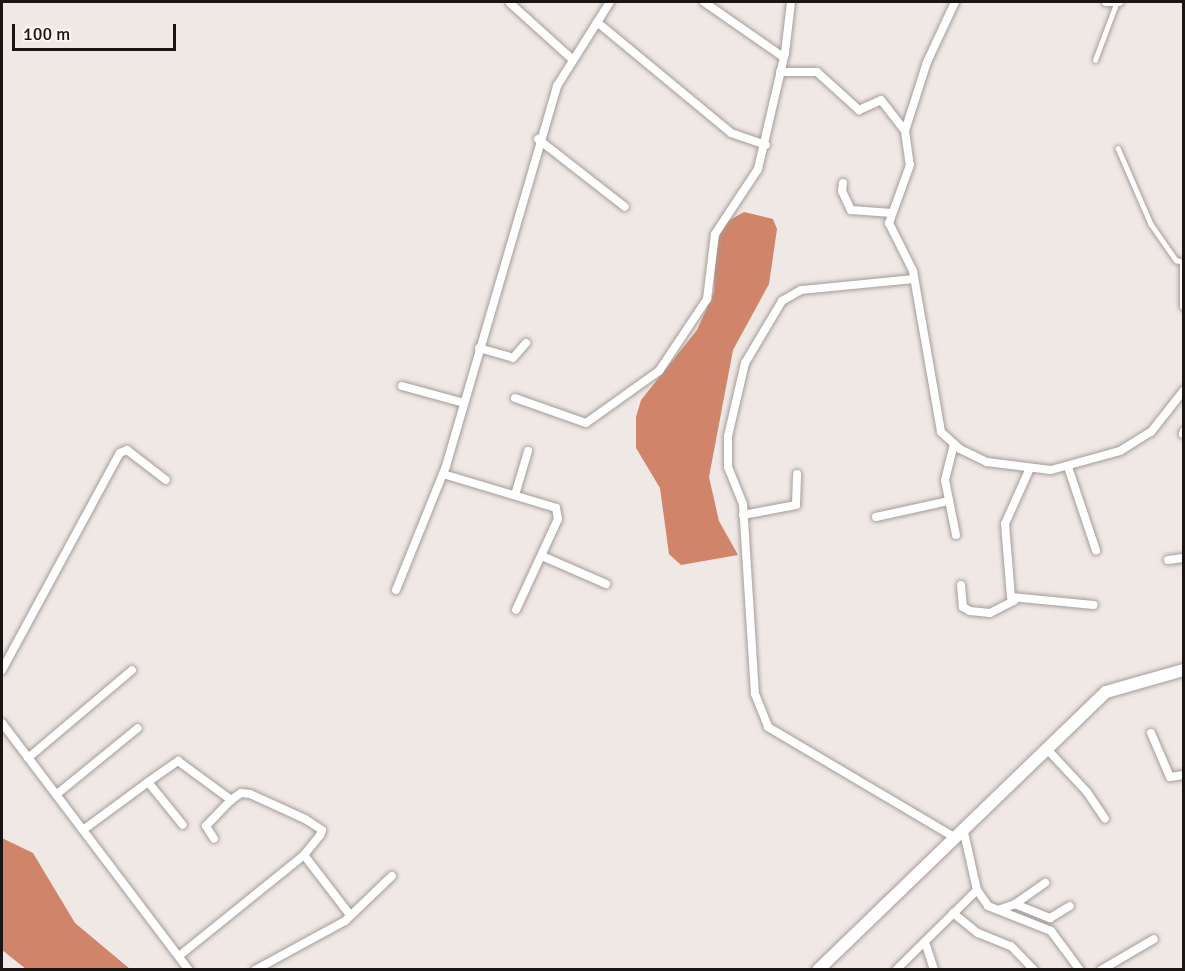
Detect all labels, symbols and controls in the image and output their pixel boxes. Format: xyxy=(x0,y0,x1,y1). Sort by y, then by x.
scale bar xyxy=(15,12,178,50)
text: 100 m xyxy=(23,23,70,45)

